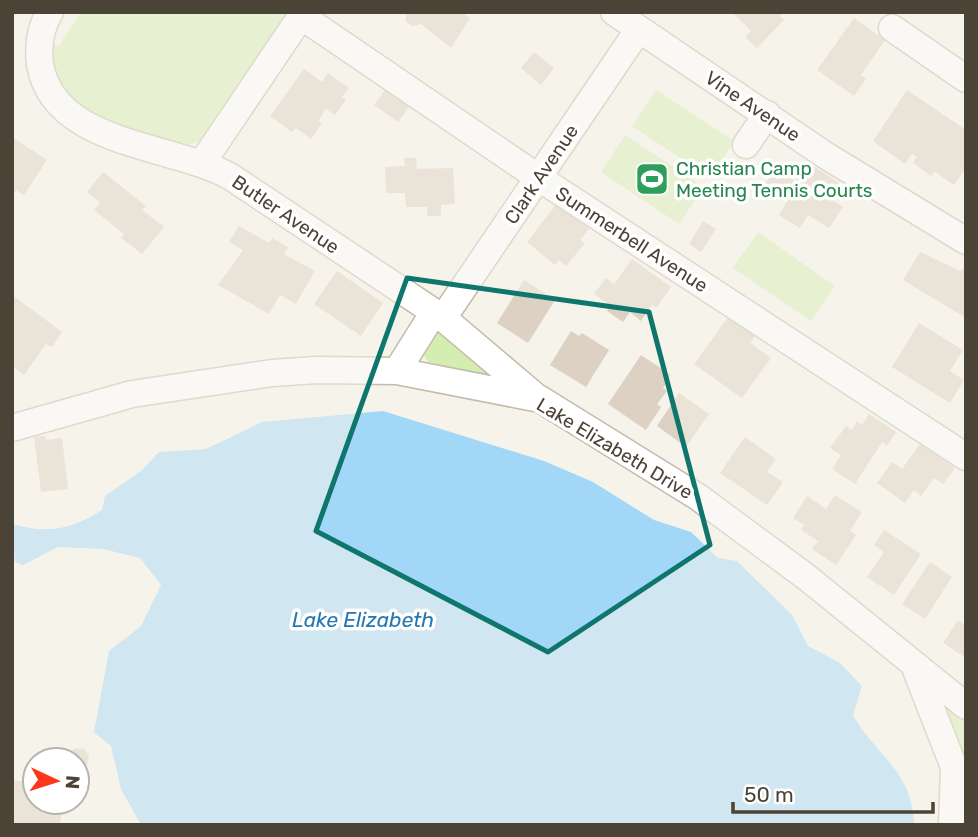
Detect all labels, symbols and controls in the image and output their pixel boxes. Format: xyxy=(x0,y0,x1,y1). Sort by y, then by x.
street label: Vine Avenue xyxy=(701,66,805,147)
street label: Clark Avenue xyxy=(500,120,583,229)
place label: Christian Camp Meeting Tennis Courts xyxy=(676,157,873,202)
sports icon: Christian Camp Meeting Tennis Courts xyxy=(633,160,671,198)
street label: Butler Avenue xyxy=(228,170,344,259)
street label: Summerbell Avenue xyxy=(551,182,712,297)
street label: Lake Elizabeth Drive xyxy=(533,393,697,504)
water label: Lake Elizabeth xyxy=(292,607,434,632)
north arrow xyxy=(21,746,91,816)
scale bar xyxy=(733,770,932,814)
text: N xyxy=(61,775,84,790)
text: 50 m xyxy=(744,782,794,807)

